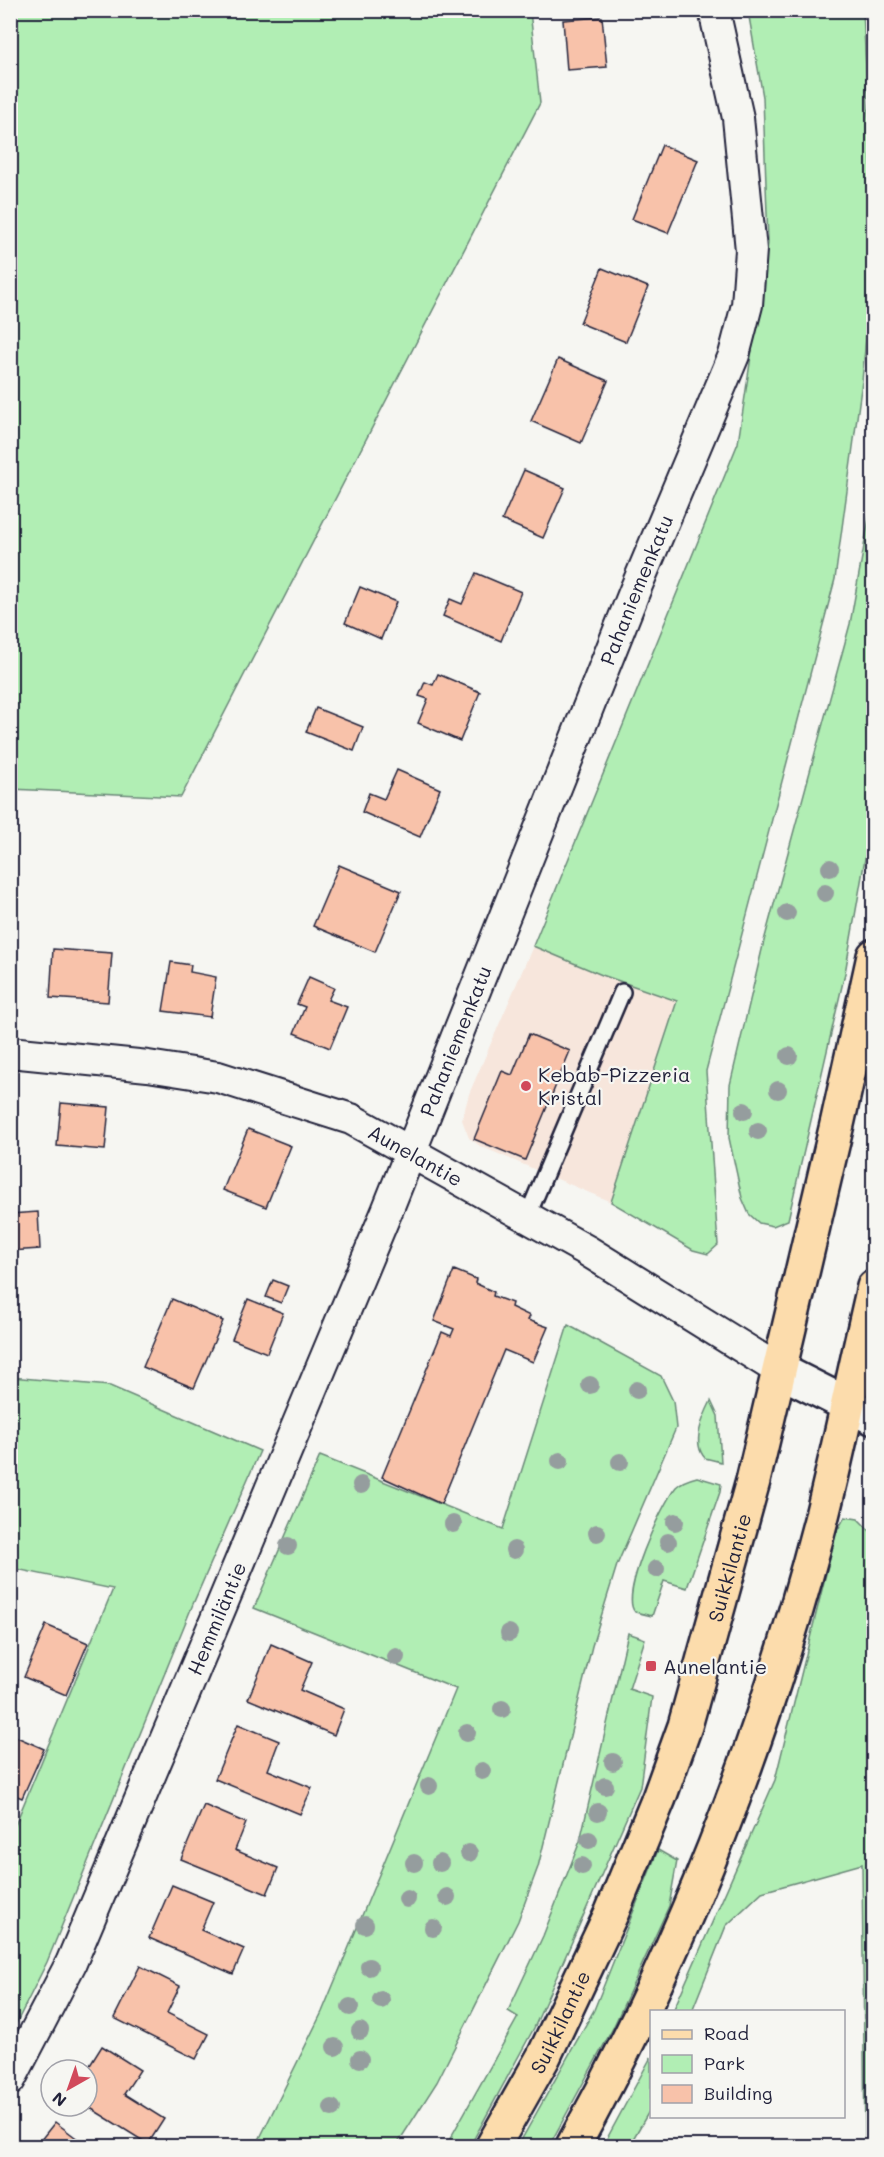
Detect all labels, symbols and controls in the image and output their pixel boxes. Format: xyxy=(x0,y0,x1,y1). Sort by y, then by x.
street label: Pahaniemenkatu xyxy=(593,510,678,669)
street label: Pahaniemenkatu xyxy=(413,961,497,1120)
place label: Kebab-Pizzeria Kristal xyxy=(538,1061,690,1110)
marker: Kebab-Pizzeria Kristal xyxy=(519,1079,533,1093)
street label: Aunelantie xyxy=(364,1118,467,1192)
street label: Suikkilantie xyxy=(702,1510,756,1625)
street label: Hemmiläntie xyxy=(181,1558,252,1679)
place label: Aunelantie xyxy=(663,1653,767,1679)
marker: Aunelantie xyxy=(644,1659,658,1673)
street label: Suikkilantie xyxy=(524,1966,596,2078)
legend xyxy=(650,2010,845,2118)
text: Road xyxy=(704,2021,749,2045)
text: Park xyxy=(704,2051,745,2075)
north arrow xyxy=(39,2058,99,2118)
text: Building xyxy=(704,2081,772,2105)
text: N xyxy=(48,2088,70,2112)

